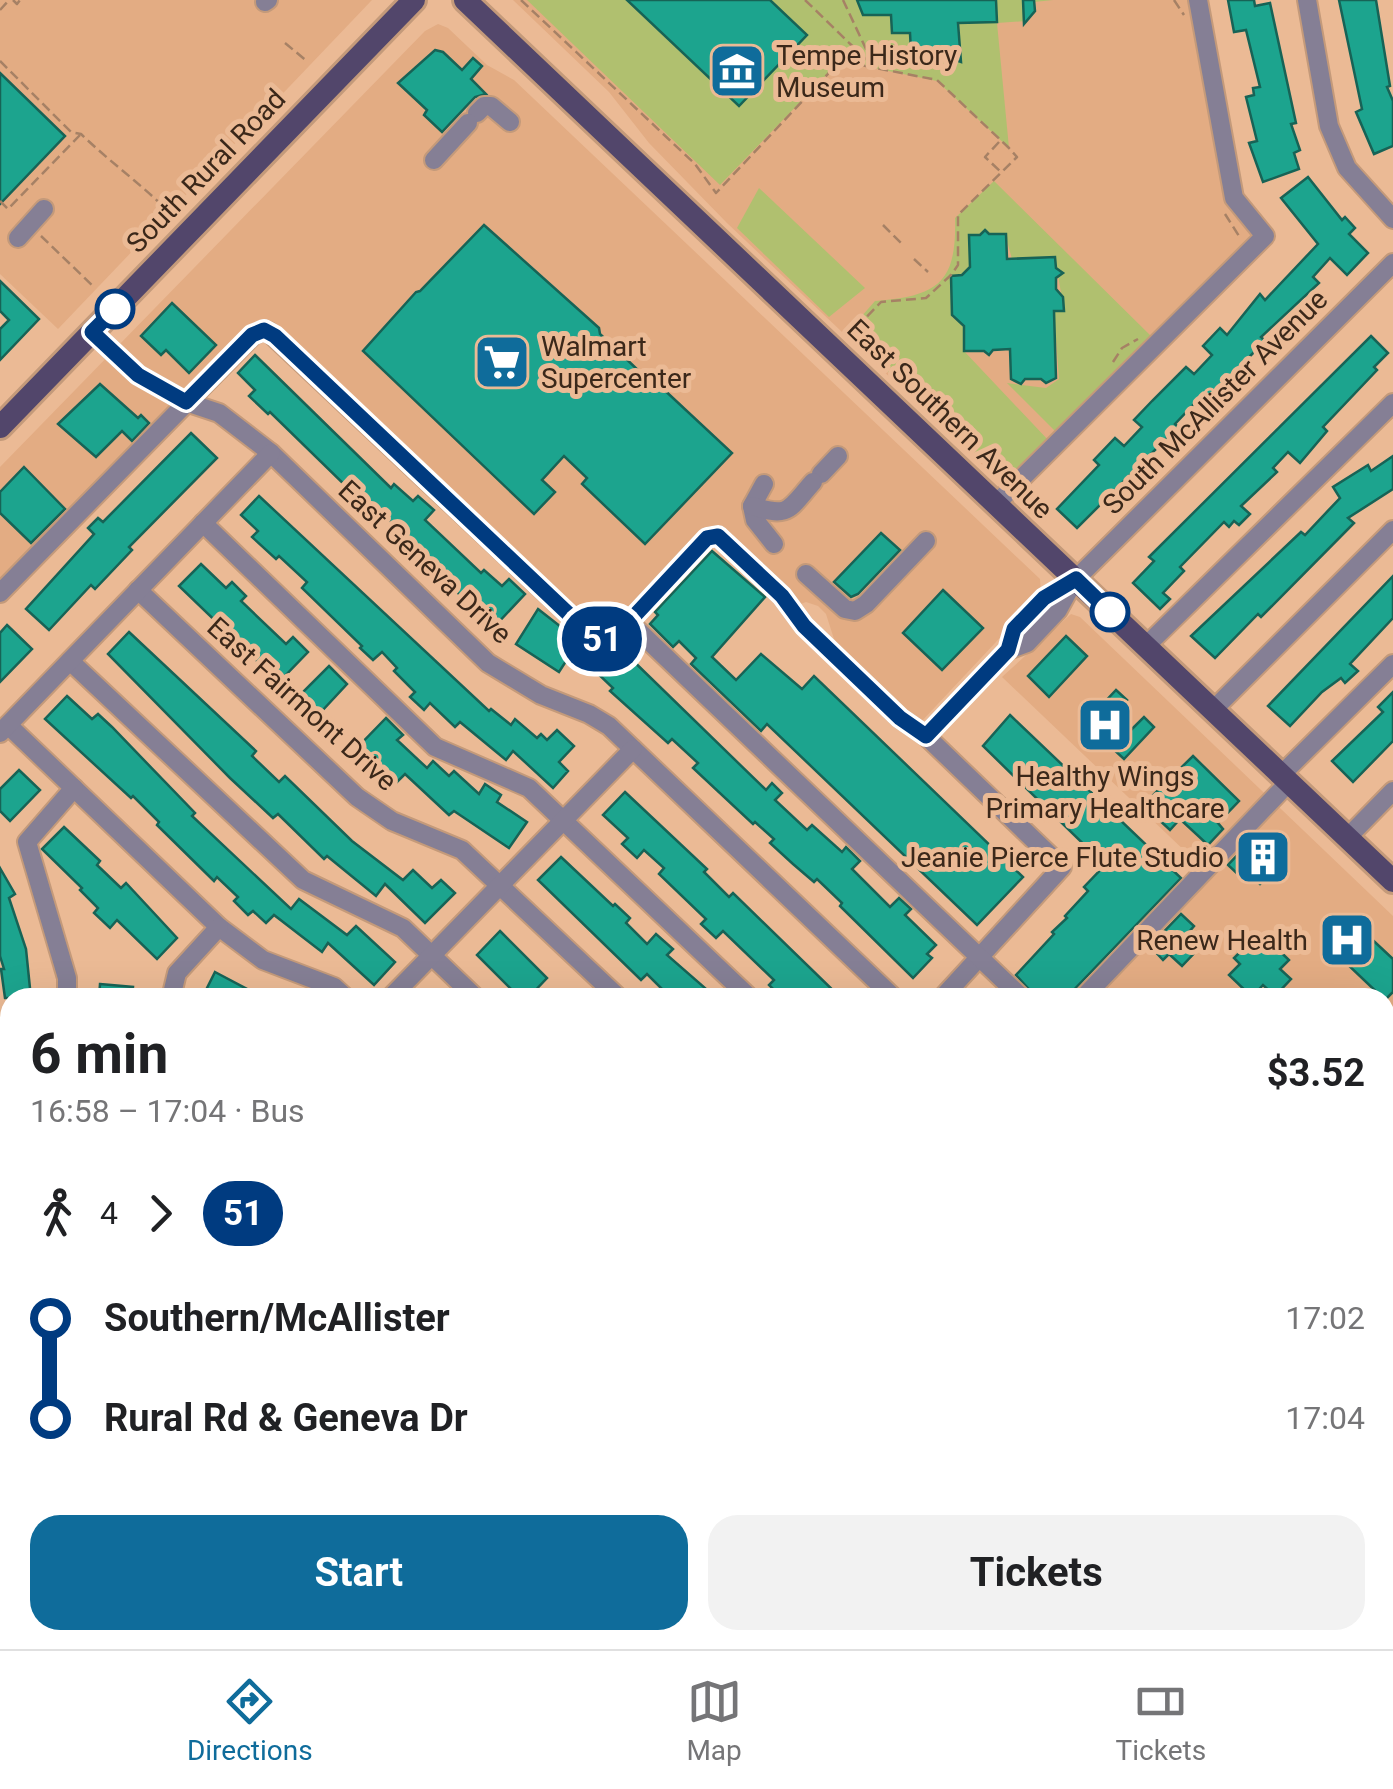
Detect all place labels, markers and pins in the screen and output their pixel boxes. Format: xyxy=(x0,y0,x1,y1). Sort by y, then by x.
place label: Tempe History Museum xyxy=(776,39,957,104)
museum icon: Tempe History Museum xyxy=(707,41,767,101)
unlabelled marker xyxy=(96,290,134,328)
place label: Walmart Supercenter xyxy=(541,330,692,395)
supermarket icon: Walmart Supercenter xyxy=(472,332,532,392)
unlabelled marker xyxy=(1091,593,1129,631)
hospital icon: Healthy Wings Primary Healthcare xyxy=(1075,695,1135,755)
place label: Healthy Wings Primary Healthcare xyxy=(985,760,1225,825)
building icon: Jeanie Pierce Flute Studio xyxy=(1233,827,1293,887)
place label: Jeanie Pierce Flute Studio xyxy=(901,841,1224,874)
hospital icon: Renew Health xyxy=(1317,910,1377,970)
place label: Renew Health xyxy=(1136,924,1308,957)

